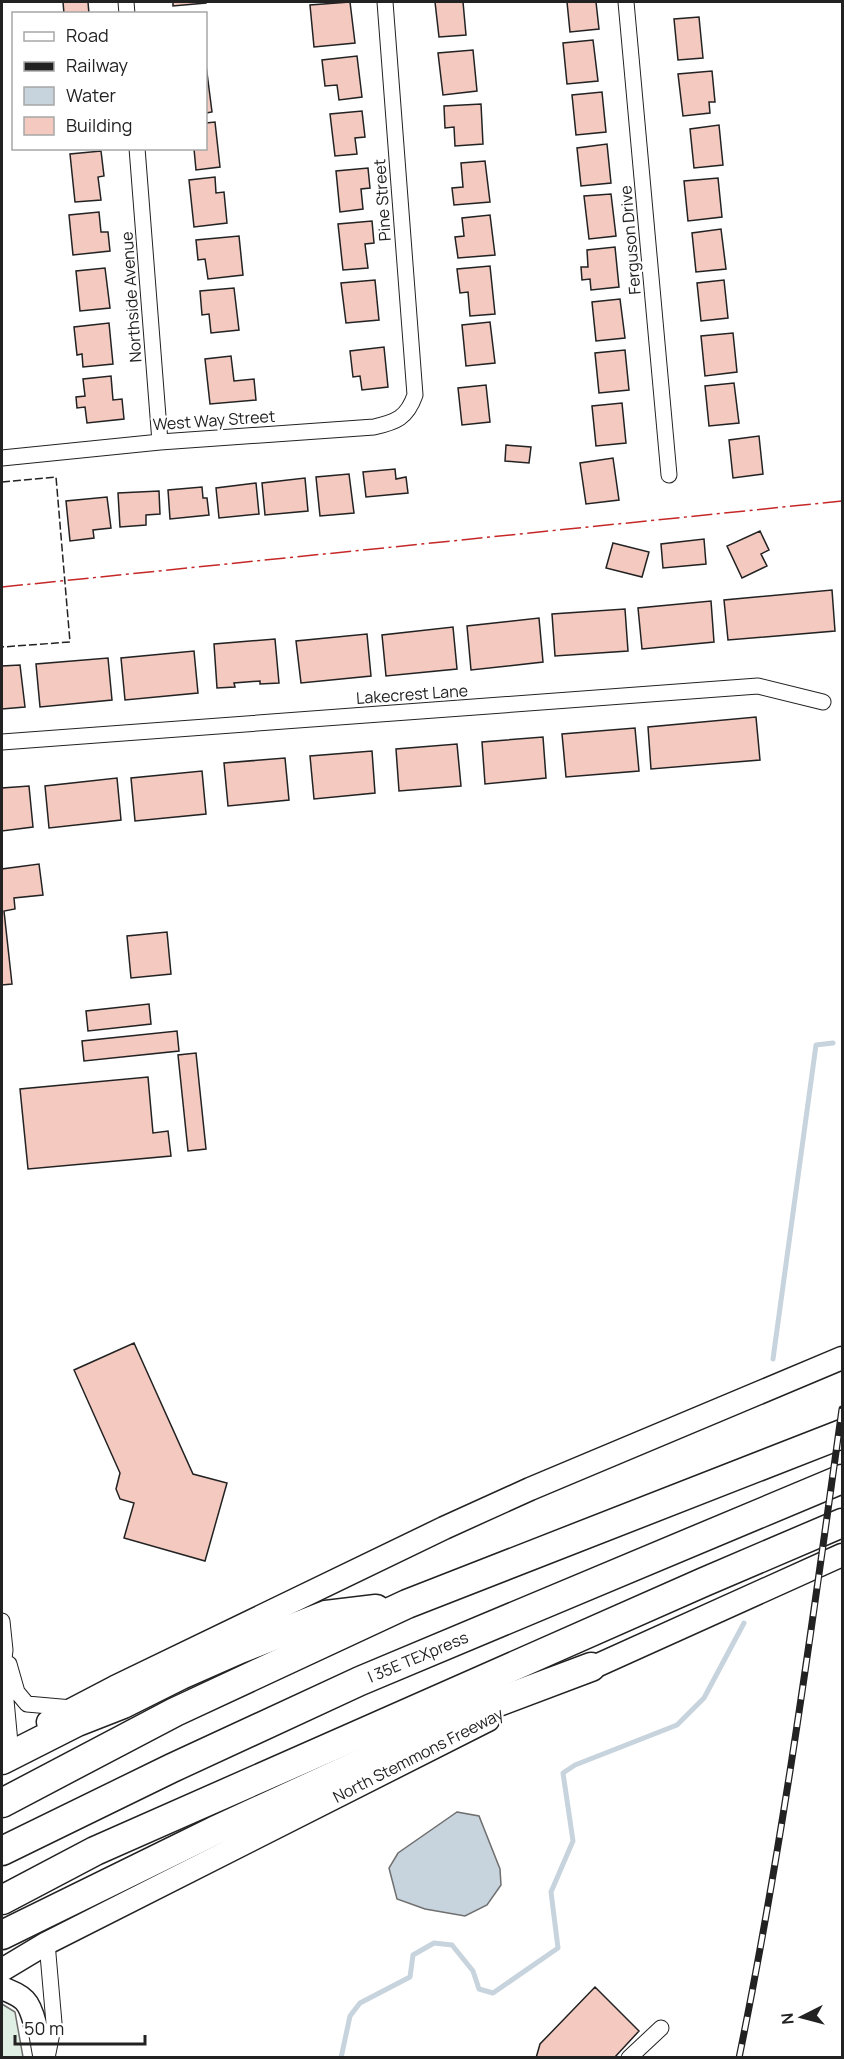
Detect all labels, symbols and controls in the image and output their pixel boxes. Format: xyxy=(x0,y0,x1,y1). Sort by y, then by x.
legend xyxy=(12,12,207,150)
text: Road xyxy=(66,23,109,47)
text: Railway xyxy=(66,53,128,77)
text: Water xyxy=(66,83,116,107)
text: Building xyxy=(66,113,132,137)
street label: Pine Street xyxy=(368,158,396,242)
street label: Ferguson Drive xyxy=(614,184,646,296)
street label: Northside Avenue xyxy=(115,231,147,363)
street label: West Way Street xyxy=(152,405,276,435)
street label: Lakecrest Lane xyxy=(355,679,469,709)
street label: I 35E TEXpress xyxy=(364,1626,471,1688)
street label: North Stemmons Freeway xyxy=(329,1702,508,1808)
north arrow xyxy=(772,1987,832,2047)
scale bar xyxy=(15,2008,146,2046)
text: N xyxy=(776,2012,799,2025)
text: 50 m xyxy=(24,2016,64,2040)

